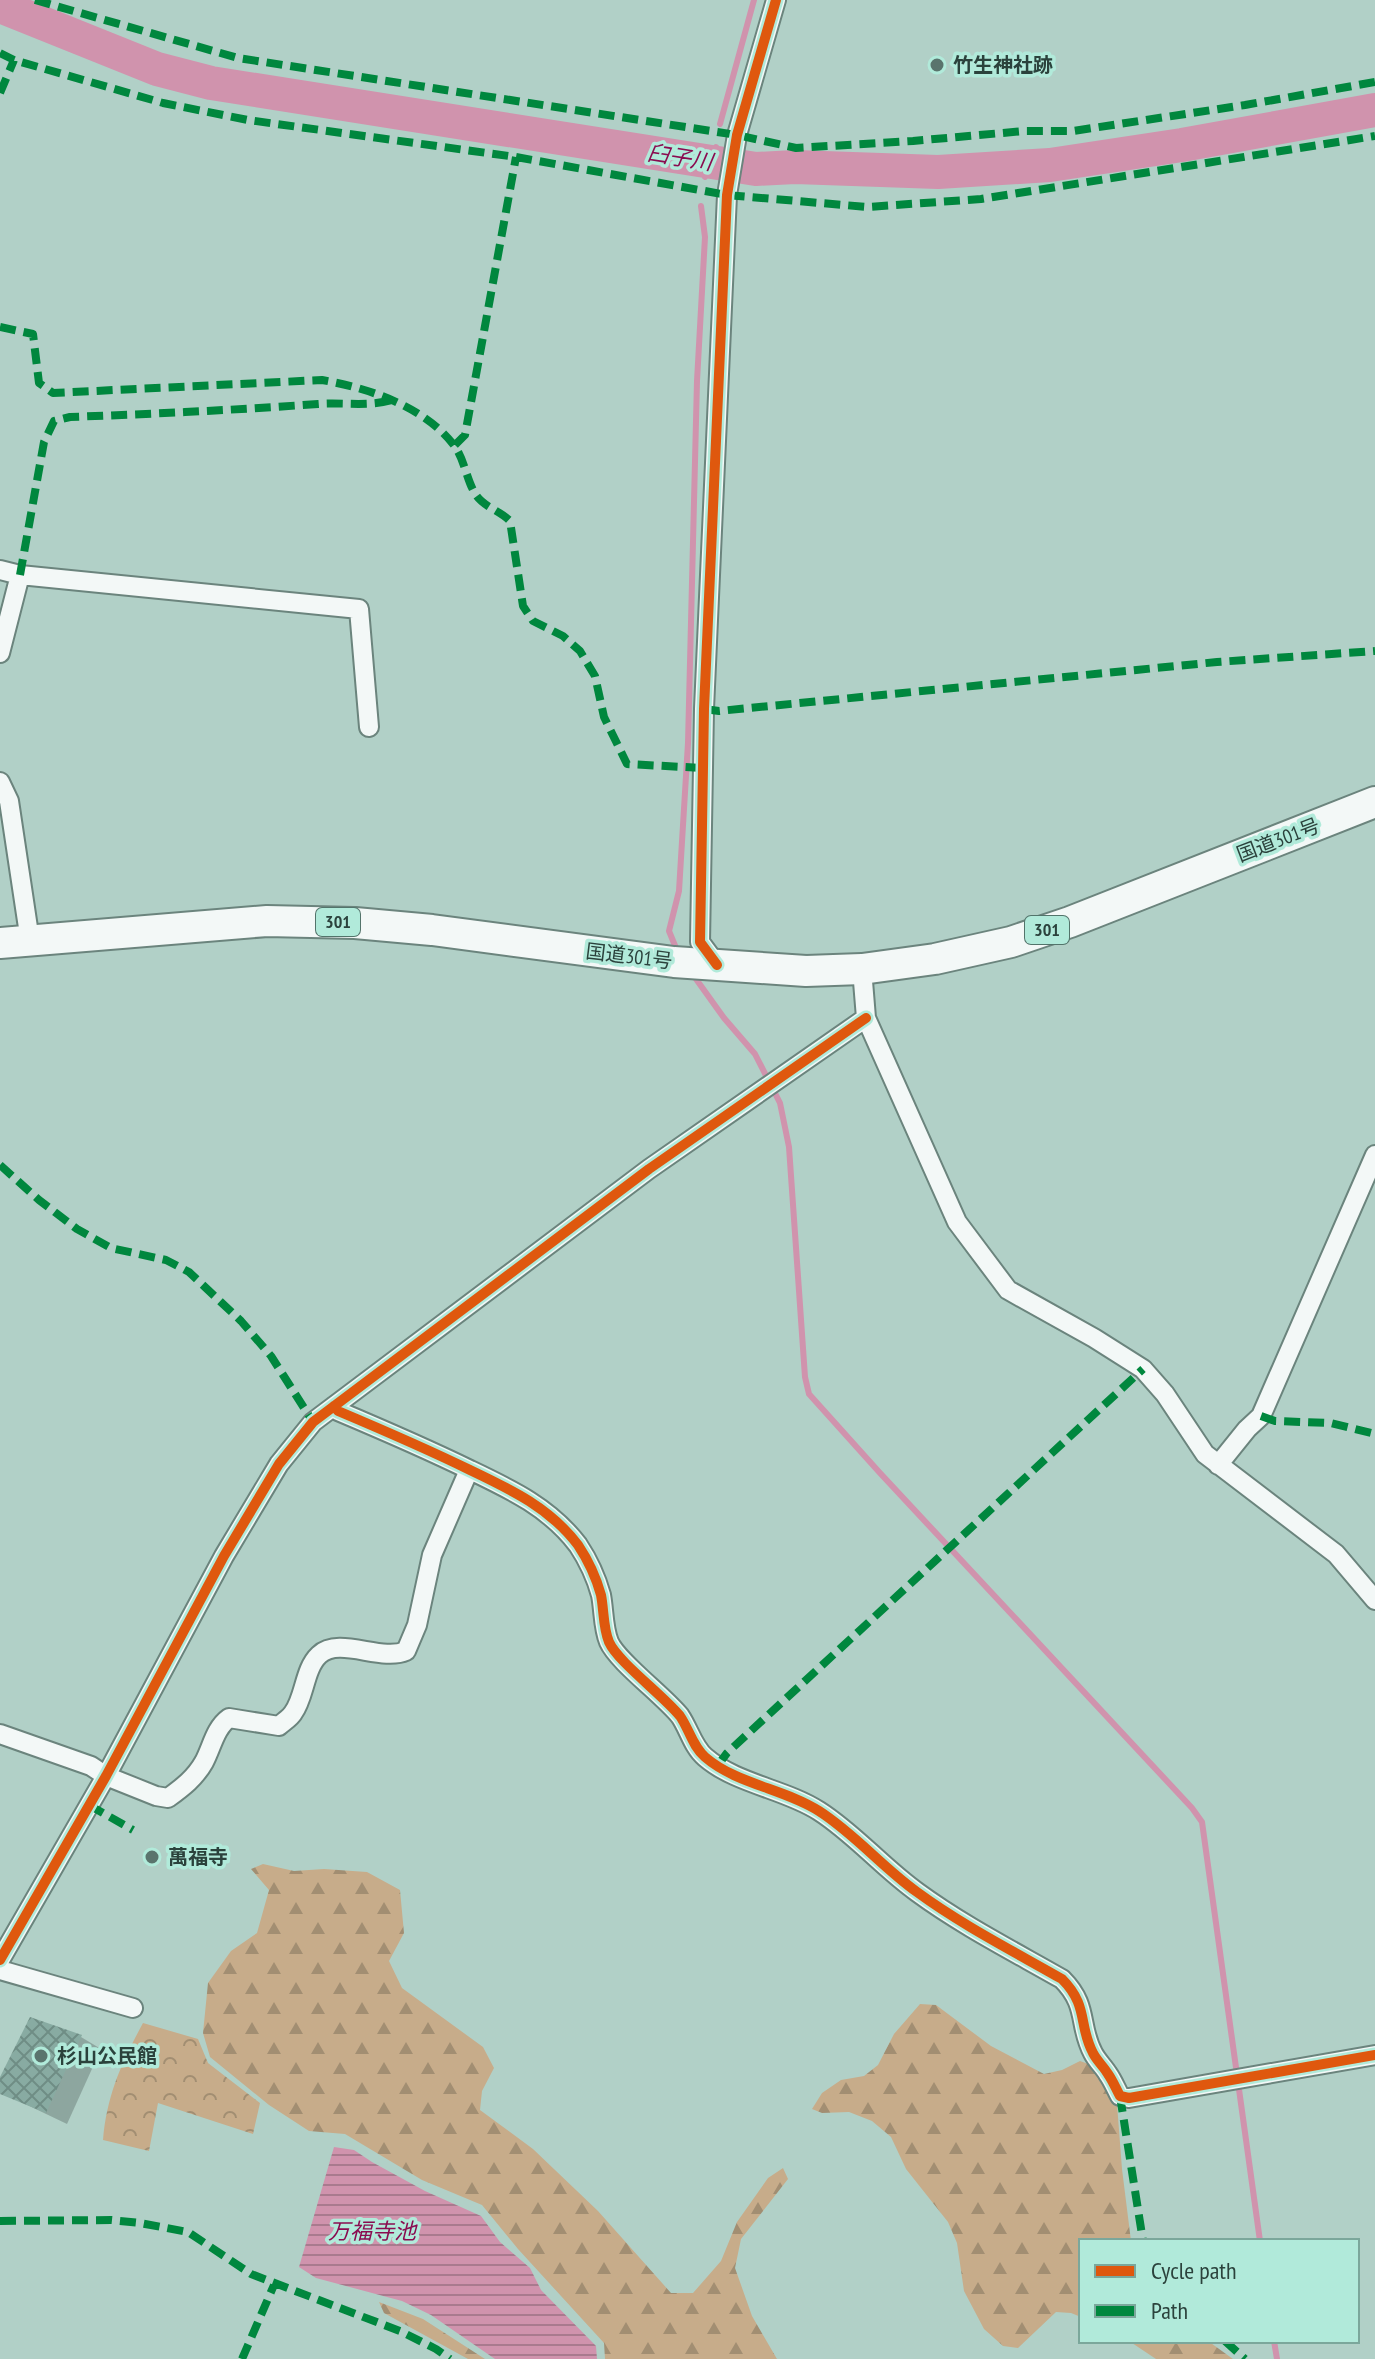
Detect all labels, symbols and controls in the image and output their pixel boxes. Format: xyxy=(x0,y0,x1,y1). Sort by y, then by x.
place label: 竹生神社跡 xyxy=(953,52,1053,78)
marker: 竹生神社跡 xyxy=(928,56,946,74)
water label: 臼子川 xyxy=(645,138,717,176)
street label: 国道301号 xyxy=(1233,812,1323,868)
road number: 301 xyxy=(316,908,360,936)
road number: 301 xyxy=(1025,916,1069,944)
street label: 国道301号 xyxy=(584,938,674,974)
place label: 萬福寺 xyxy=(168,1844,228,1870)
marker: 萬福寺 xyxy=(143,1848,161,1866)
place label: 杉山公民館 xyxy=(57,2043,157,2069)
marker: 杉山公民館 xyxy=(32,2047,50,2065)
water label: 万福寺池 xyxy=(328,2217,418,2245)
legend xyxy=(1079,2239,1359,2343)
text: Cycle path xyxy=(1151,2255,1237,2286)
text: Path xyxy=(1151,2295,1188,2326)

